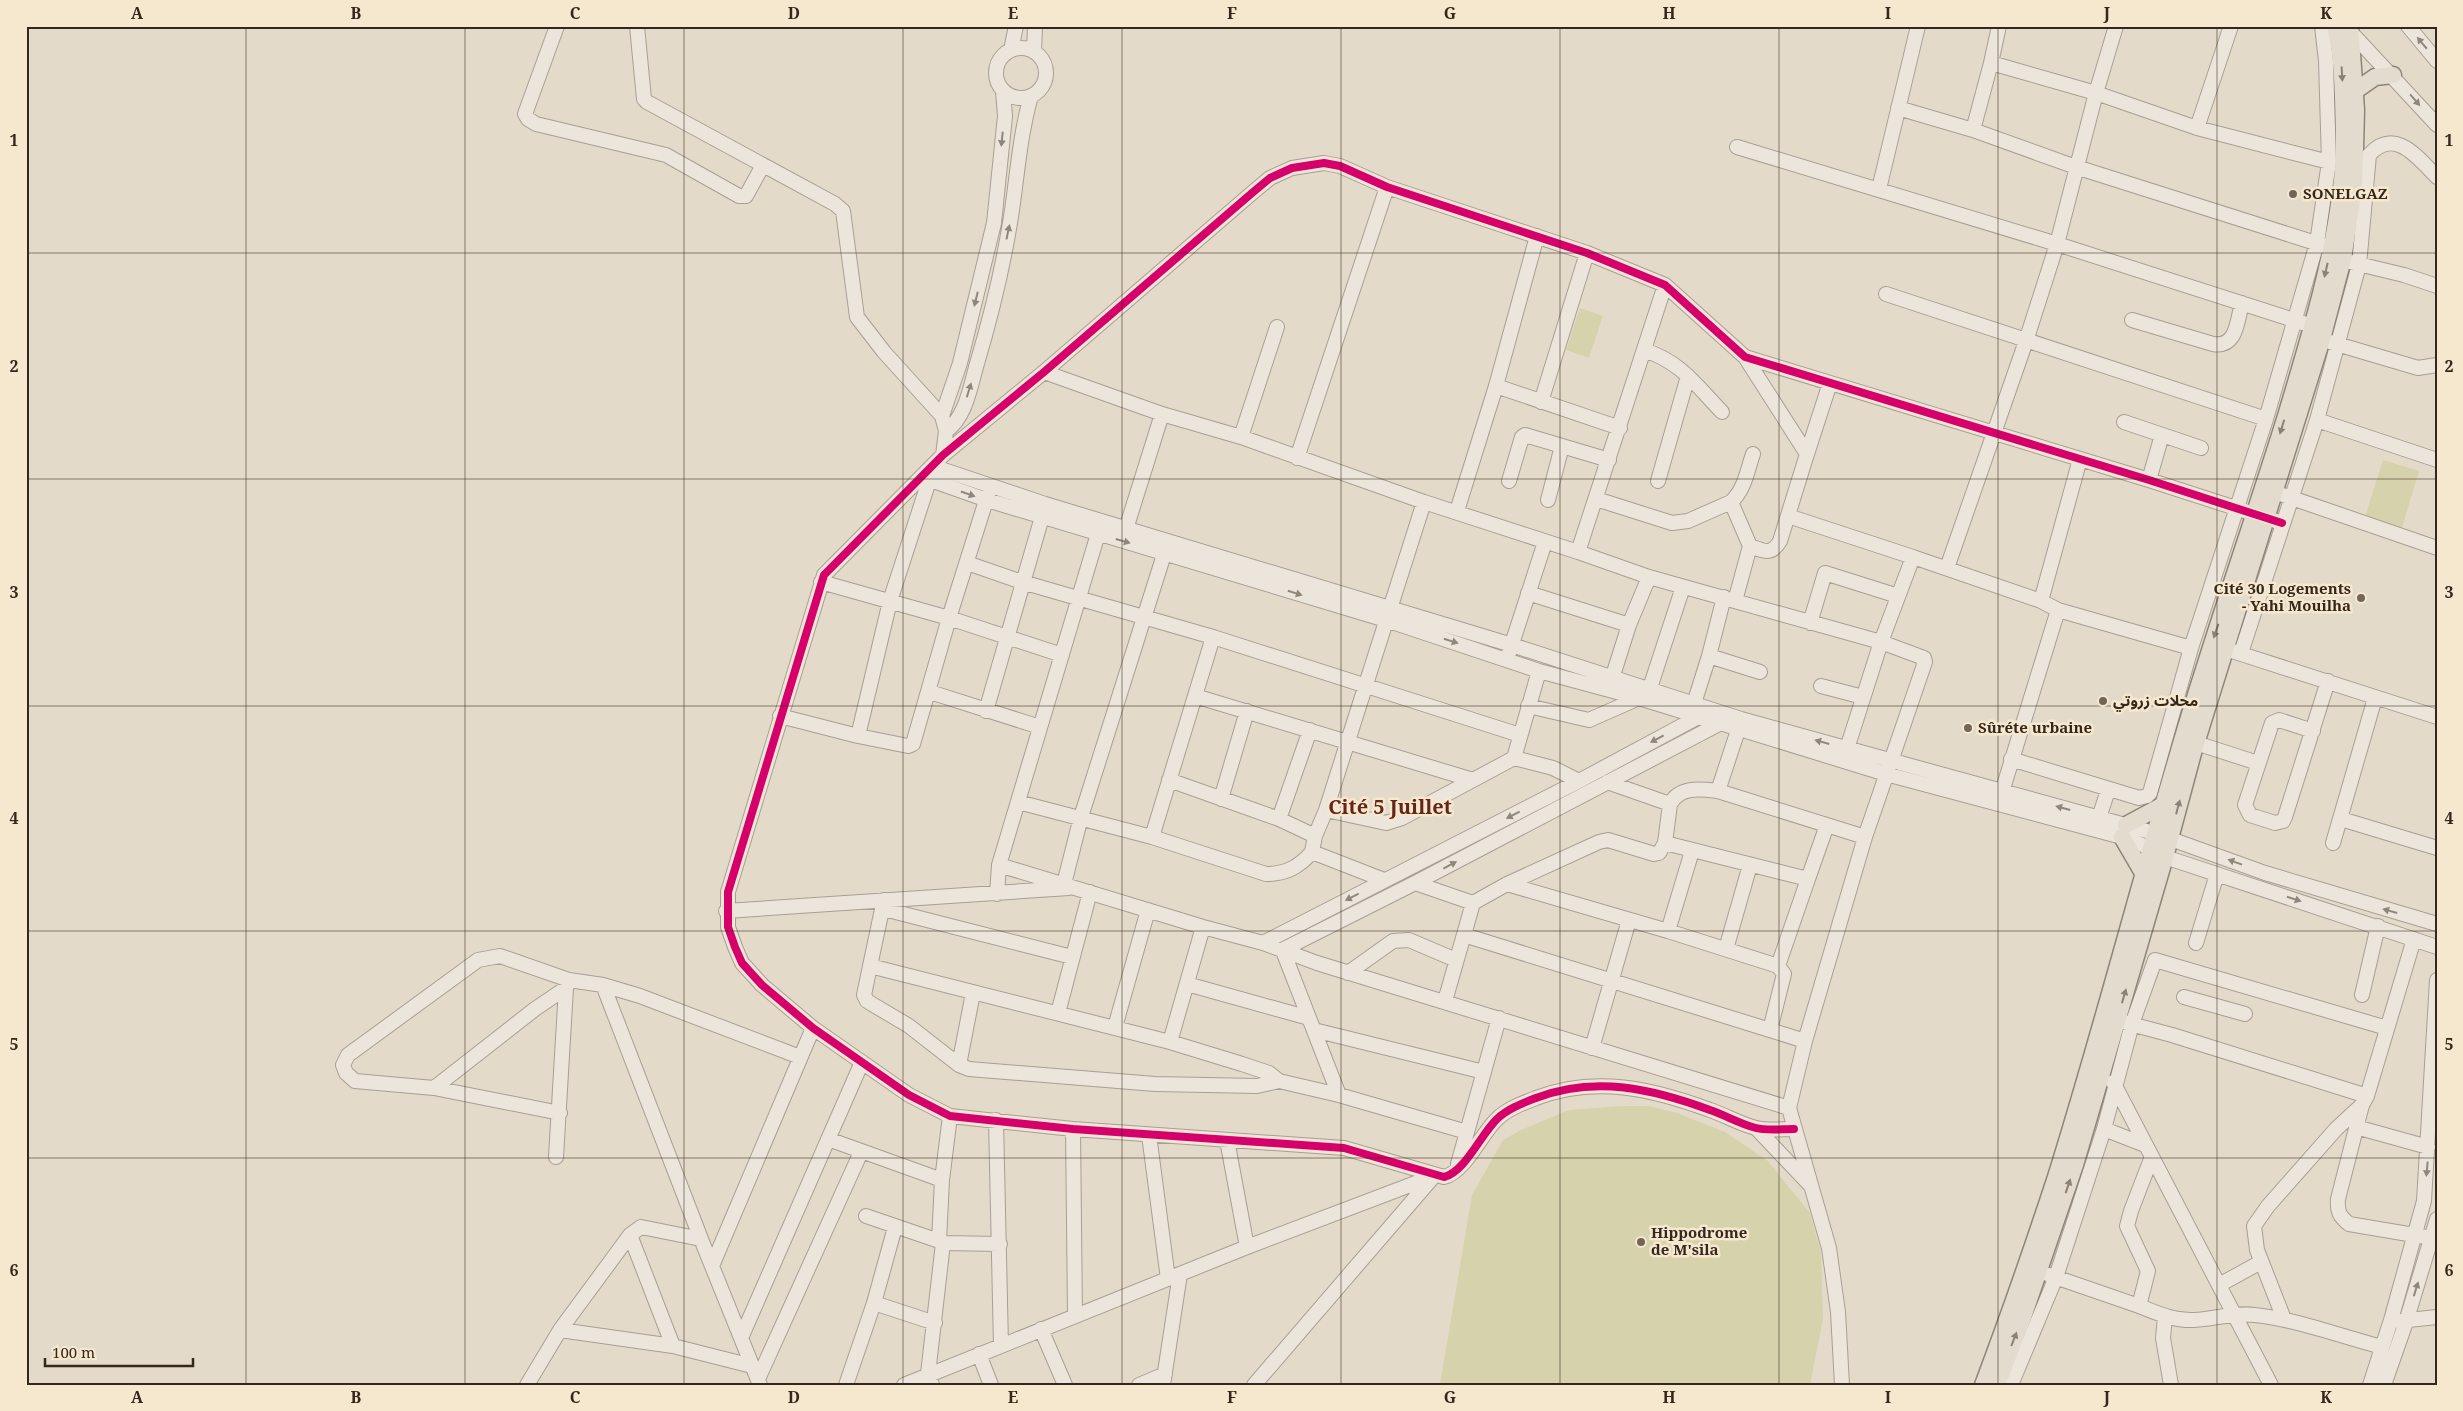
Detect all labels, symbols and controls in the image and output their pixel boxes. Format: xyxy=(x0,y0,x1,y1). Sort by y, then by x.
text: A xyxy=(131,2,144,24)
text: B xyxy=(351,2,362,24)
text: C xyxy=(570,2,581,24)
text: D xyxy=(788,2,800,24)
text: E xyxy=(1008,2,1018,24)
text: F xyxy=(1227,2,1237,24)
text: G xyxy=(1444,2,1456,24)
text: H xyxy=(1662,2,1676,24)
text: I xyxy=(1885,2,1891,24)
text: J xyxy=(2103,2,2111,24)
text: K xyxy=(2320,2,2332,24)
one-way arrow xyxy=(2416,38,2428,50)
one-way arrow xyxy=(2338,67,2346,83)
one-way arrow xyxy=(2410,93,2421,106)
text: 1 xyxy=(9,129,19,151)
text: 1 xyxy=(2444,129,2454,151)
one-way arrow xyxy=(998,132,1006,148)
place label: SONELGAZ xyxy=(2303,183,2388,203)
marker: SONELGAZ xyxy=(2287,188,2299,200)
one-way arrow xyxy=(1004,225,1012,240)
one-way arrow xyxy=(2322,263,2330,278)
one-way arrow xyxy=(972,292,980,307)
text: 2 xyxy=(9,355,19,377)
text: 2 xyxy=(2444,355,2454,377)
one-way arrow xyxy=(966,382,974,397)
one-way arrow xyxy=(2278,419,2286,434)
one-way arrow xyxy=(960,491,975,498)
one-way arrow xyxy=(1116,537,1131,545)
place label: Cité 30 Logements - Yahi Mouilha xyxy=(2214,578,2351,615)
text: 3 xyxy=(9,581,19,603)
text: 3 xyxy=(2444,581,2454,603)
one-way arrow xyxy=(1288,589,1303,597)
marker: Cité 30 Logements - Yahi Mouilha xyxy=(2355,592,2367,604)
one-way arrow xyxy=(2211,624,2219,639)
one-way arrow xyxy=(1443,638,1458,646)
place label: محلات زروتي xyxy=(2113,690,2198,712)
marker: محلات زروتي xyxy=(2097,695,2109,707)
place label: Sûréte urbaine xyxy=(1978,717,2092,737)
marker: Sûréte urbaine xyxy=(1962,722,1974,734)
one-way arrow xyxy=(1650,735,1663,744)
one-way arrow xyxy=(1815,738,1830,746)
district label: Cité 5 Juillet xyxy=(1328,793,1452,820)
one-way arrow xyxy=(2174,799,2182,814)
one-way arrow xyxy=(2056,804,2071,812)
text: 4 xyxy=(9,807,19,829)
text: 4 xyxy=(2444,807,2454,829)
one-way arrow xyxy=(1506,811,1520,819)
one-way arrow xyxy=(2227,858,2242,866)
one-way arrow xyxy=(1443,861,1457,869)
one-way arrow xyxy=(1345,893,1360,901)
one-way arrow xyxy=(2287,896,2302,904)
one-way arrow xyxy=(2382,907,2397,915)
one-way arrow xyxy=(2120,989,2128,1004)
text: 5 xyxy=(9,1033,19,1055)
text: 5 xyxy=(2444,1033,2454,1055)
one-way arrow xyxy=(2422,1161,2430,1177)
one-way arrow xyxy=(2064,1178,2072,1193)
place label: Hippodrome de M'sila xyxy=(1651,1222,1747,1259)
marker: Hippodrome de M'sila xyxy=(1635,1236,1647,1248)
text: 6 xyxy=(9,1259,19,1281)
text: 6 xyxy=(2444,1259,2454,1281)
one-way arrow xyxy=(2412,1281,2420,1296)
one-way arrow xyxy=(2010,1331,2018,1346)
scale bar xyxy=(45,1336,192,1368)
text: 100 m xyxy=(52,1342,95,1362)
text: A xyxy=(131,1386,144,1408)
text: B xyxy=(351,1386,362,1408)
text: C xyxy=(570,1386,581,1408)
text: D xyxy=(788,1386,800,1408)
text: E xyxy=(1008,1386,1018,1408)
text: F xyxy=(1227,1386,1237,1408)
text: G xyxy=(1444,1386,1456,1408)
text: H xyxy=(1662,1386,1676,1408)
text: I xyxy=(1885,1386,1891,1408)
text: J xyxy=(2103,1386,2111,1408)
text: K xyxy=(2320,1386,2332,1408)

